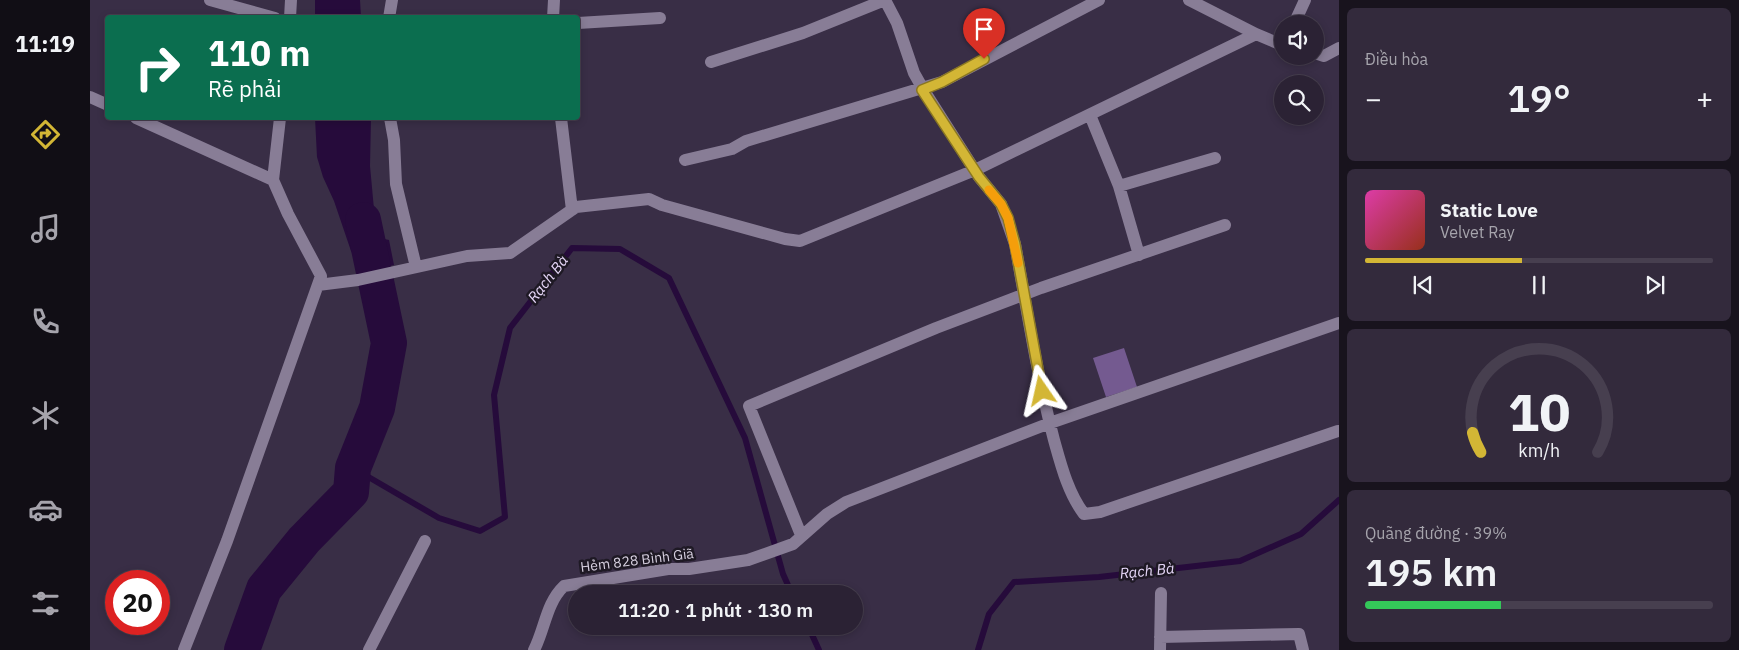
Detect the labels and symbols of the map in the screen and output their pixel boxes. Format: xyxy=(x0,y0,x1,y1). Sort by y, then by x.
pin xyxy=(963,8,1005,59)
water label: Rạch Bà xyxy=(523,251,572,306)
position arrow xyxy=(1015,364,1067,416)
street label: Hẻm 828 Bình Giã xyxy=(579,544,695,576)
water label: Rạch Bà xyxy=(1119,558,1176,583)
speed limit sign: 20 xyxy=(105,570,170,635)

